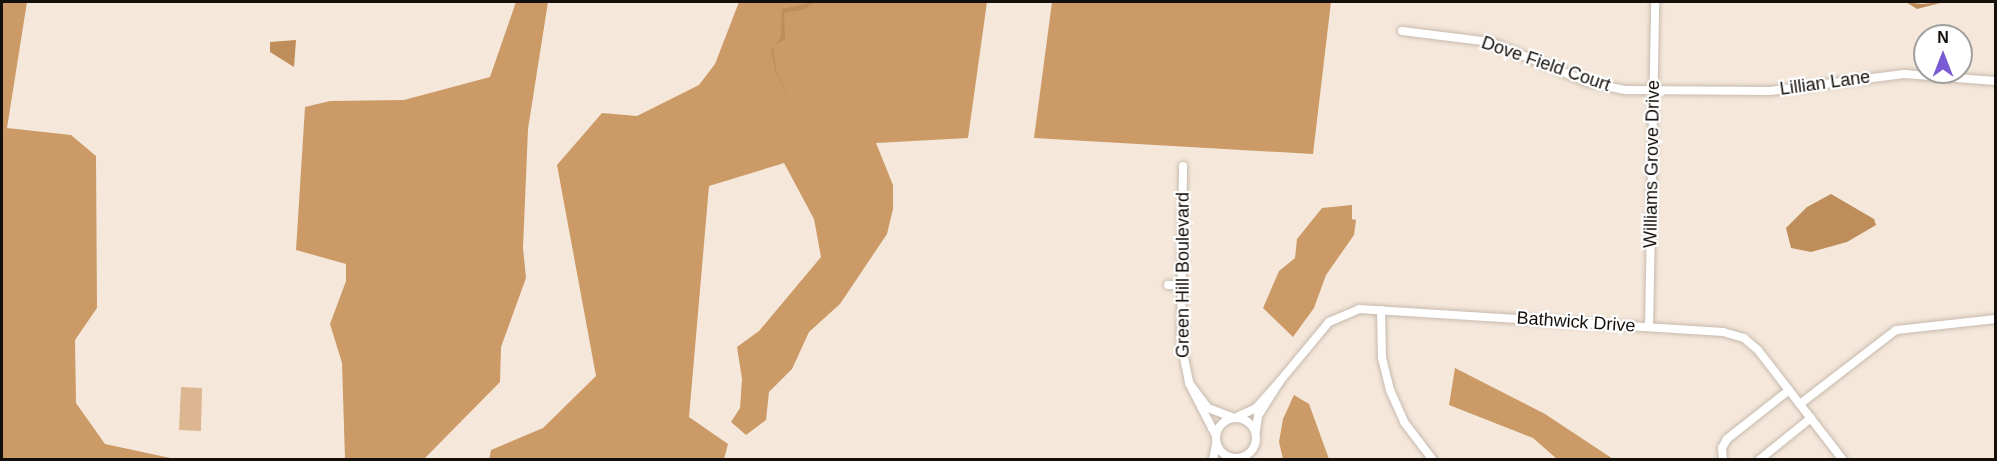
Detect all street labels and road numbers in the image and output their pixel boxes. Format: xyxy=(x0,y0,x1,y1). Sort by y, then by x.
street label: Dove Field Court xyxy=(1479,32,1613,96)
street label: Lillian Lane xyxy=(1778,66,1872,100)
street label: Williams Grove Drive xyxy=(1640,80,1664,248)
street label: Green Hill Boulevard xyxy=(1172,192,1194,358)
street label: Bathwick Drive xyxy=(1516,307,1636,337)

